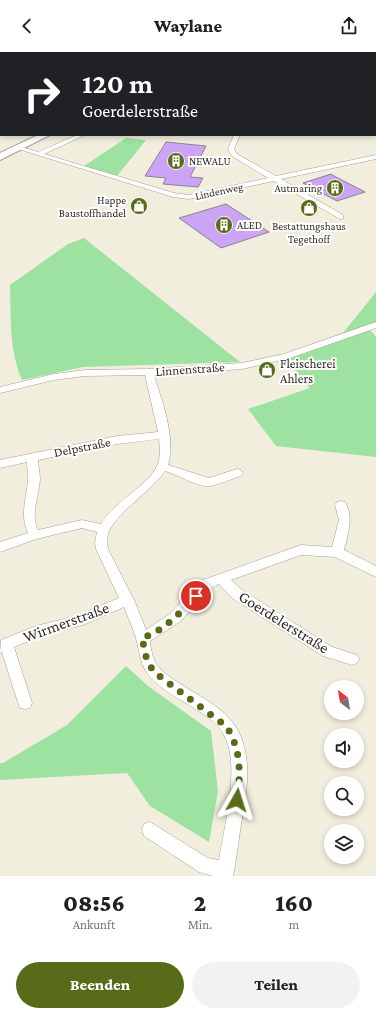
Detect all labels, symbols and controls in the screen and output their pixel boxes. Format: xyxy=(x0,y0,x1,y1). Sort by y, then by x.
icon: back xyxy=(16,15,38,37)
icon: share xyxy=(338,15,360,37)
text: Waylane xyxy=(154,16,222,36)
icon: right xyxy=(16,68,68,120)
text: 120 m xyxy=(82,68,153,99)
text: Goerdelerstraße xyxy=(82,101,198,121)
building icon: NEWALU xyxy=(166,151,186,171)
place label: NEWALU xyxy=(189,155,231,167)
building icon: Autmaring xyxy=(325,178,345,198)
street label: Lindenweg xyxy=(194,180,245,203)
place label: Autmaring xyxy=(274,182,323,195)
place label: Happe Baustoffhandel xyxy=(59,194,126,219)
shop icon: Happe Baustoffhandel xyxy=(129,196,149,216)
shop icon: Bestattungshaus Tegethoff xyxy=(299,198,319,218)
building icon: ALED xyxy=(214,215,234,235)
place label: ALED xyxy=(237,219,262,231)
place label: Bestattungshaus Tegethoff xyxy=(272,220,346,246)
place label: Fleischerei Ahlers xyxy=(280,356,336,386)
street label: Linnenstraße xyxy=(155,359,225,379)
shop icon: Fleischerei Ahlers xyxy=(257,360,277,380)
street label: Delpstraße xyxy=(52,434,112,460)
pin xyxy=(179,579,213,613)
icon: arrive xyxy=(185,585,207,607)
street label: Goerdelerstraße xyxy=(236,588,332,656)
street label: Wirmerstraße xyxy=(21,599,111,645)
north arrow xyxy=(324,680,364,720)
map controls xyxy=(324,680,364,864)
button: sound xyxy=(324,728,364,768)
button: search xyxy=(324,776,364,816)
position arrow xyxy=(216,779,258,821)
button: layers xyxy=(324,824,364,864)
text: 08:56 xyxy=(63,889,125,916)
text: 2 xyxy=(194,889,206,916)
text: 160 xyxy=(275,889,313,916)
text: Ankunft xyxy=(73,917,115,932)
text: Min. xyxy=(188,917,212,932)
text: m xyxy=(289,917,299,932)
button: Beenden xyxy=(16,962,184,1008)
button: Teilen xyxy=(192,962,360,1008)

